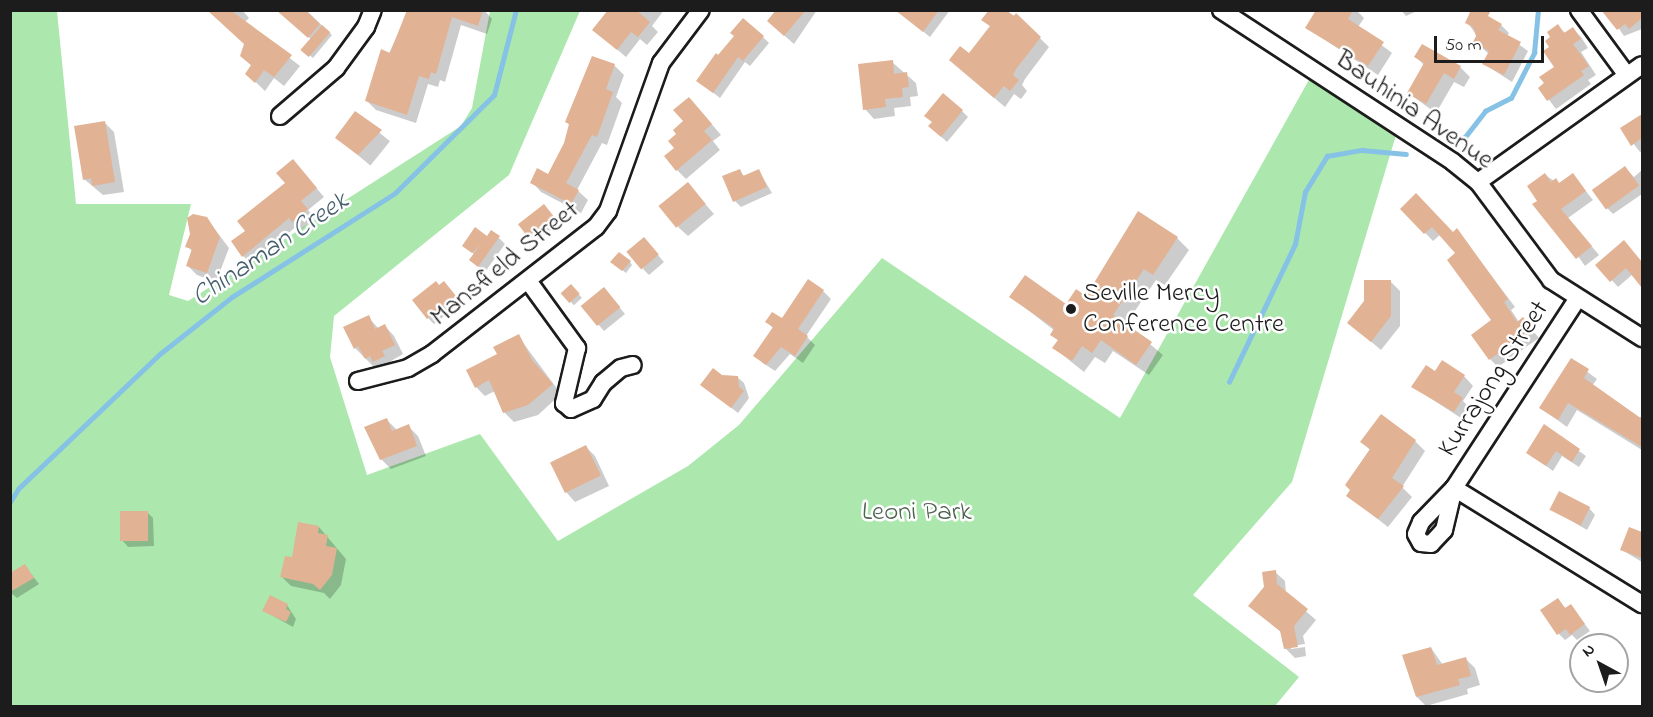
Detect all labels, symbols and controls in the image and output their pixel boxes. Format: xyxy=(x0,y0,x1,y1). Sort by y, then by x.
scale bar xyxy=(1437,24,1546,62)
text: 50 m xyxy=(1445,33,1482,59)
street label: Bauhinia Avenue xyxy=(1329,43,1499,177)
water label: Chinaman Creek xyxy=(186,185,356,315)
street label: Mansfield Street xyxy=(424,194,586,334)
place label: Seville Mercy Conference Centre xyxy=(1083,277,1284,340)
street label: Kurrajong Street xyxy=(1432,295,1556,463)
marker: Seville Mercy Conference Centre xyxy=(1064,302,1078,316)
park label: Leoni Park xyxy=(862,497,972,529)
north arrow xyxy=(1569,633,1629,693)
text: N xyxy=(1577,638,1601,663)

